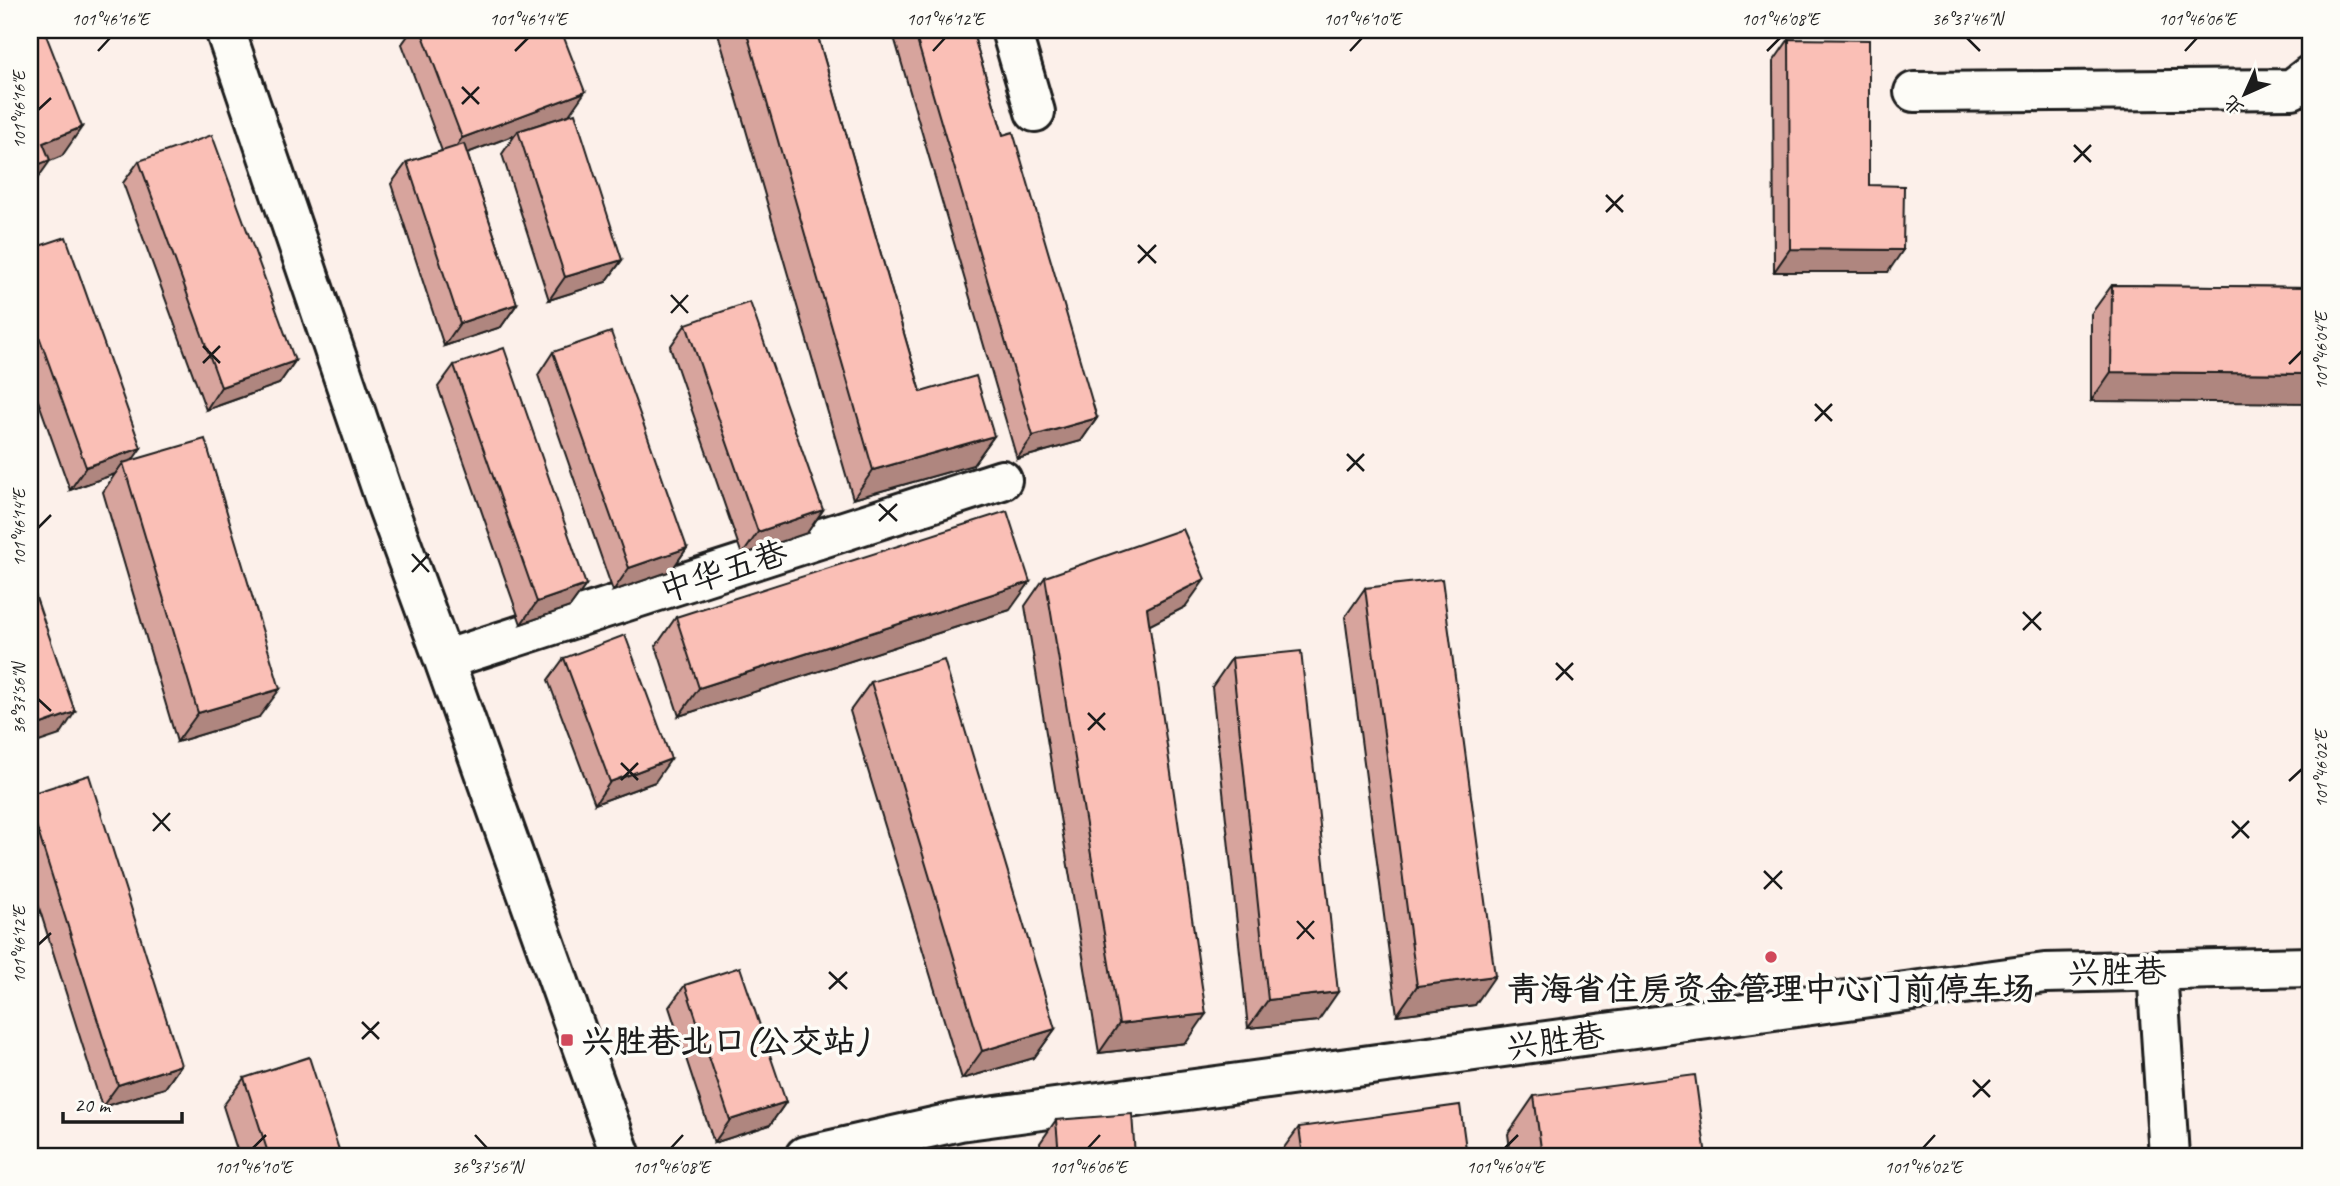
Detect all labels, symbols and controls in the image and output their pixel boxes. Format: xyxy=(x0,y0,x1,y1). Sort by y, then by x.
text: 101°46'16"E xyxy=(71,8,151,30)
text: 101°46'14"E xyxy=(489,8,569,30)
text: 101°46'12"E xyxy=(906,8,986,30)
text: 101°46'10"E xyxy=(1323,8,1403,30)
text: 101°46'08"E xyxy=(1741,8,1821,30)
text: 36°37'46"N xyxy=(1932,8,2006,30)
text: 101°46'06"E xyxy=(2158,8,2238,30)
north arrow xyxy=(2210,60,2280,130)
text: 101°46'16"E xyxy=(8,69,30,149)
text: 北 xyxy=(2218,90,2249,121)
text: 101°46'04"E xyxy=(2310,310,2332,390)
text: 101°46'14"E xyxy=(8,487,30,567)
street label: 中华五巷 xyxy=(654,531,793,611)
text: 36°37'56"N xyxy=(8,660,30,734)
text: 101°46'02"E xyxy=(2310,728,2332,808)
text: 101°46'12"E xyxy=(8,904,30,984)
marker: 青海省住房资金管理中心门前停车场 xyxy=(1763,949,1779,965)
street label: 兴胜巷 xyxy=(2067,950,2167,994)
place label: 青海省住房资金管理中心门前停车场 xyxy=(1507,968,2035,1010)
street label: 兴胜巷 xyxy=(1503,1013,1607,1069)
place label: 兴胜巷北口(公交站) xyxy=(581,1020,869,1062)
marker: 兴胜巷北口(公交站) xyxy=(559,1032,575,1048)
scale bar xyxy=(63,1081,182,1125)
text: 20 m xyxy=(74,1092,112,1118)
text: 101°46'10"E xyxy=(214,1156,294,1178)
text: 36°37'56"N xyxy=(452,1156,526,1178)
text: 101°46'08"E xyxy=(632,1156,712,1178)
text: 101°46'06"E xyxy=(1049,1156,1129,1178)
text: 101°46'04"E xyxy=(1466,1156,1546,1178)
text: 101°46'02"E xyxy=(1884,1156,1964,1178)

